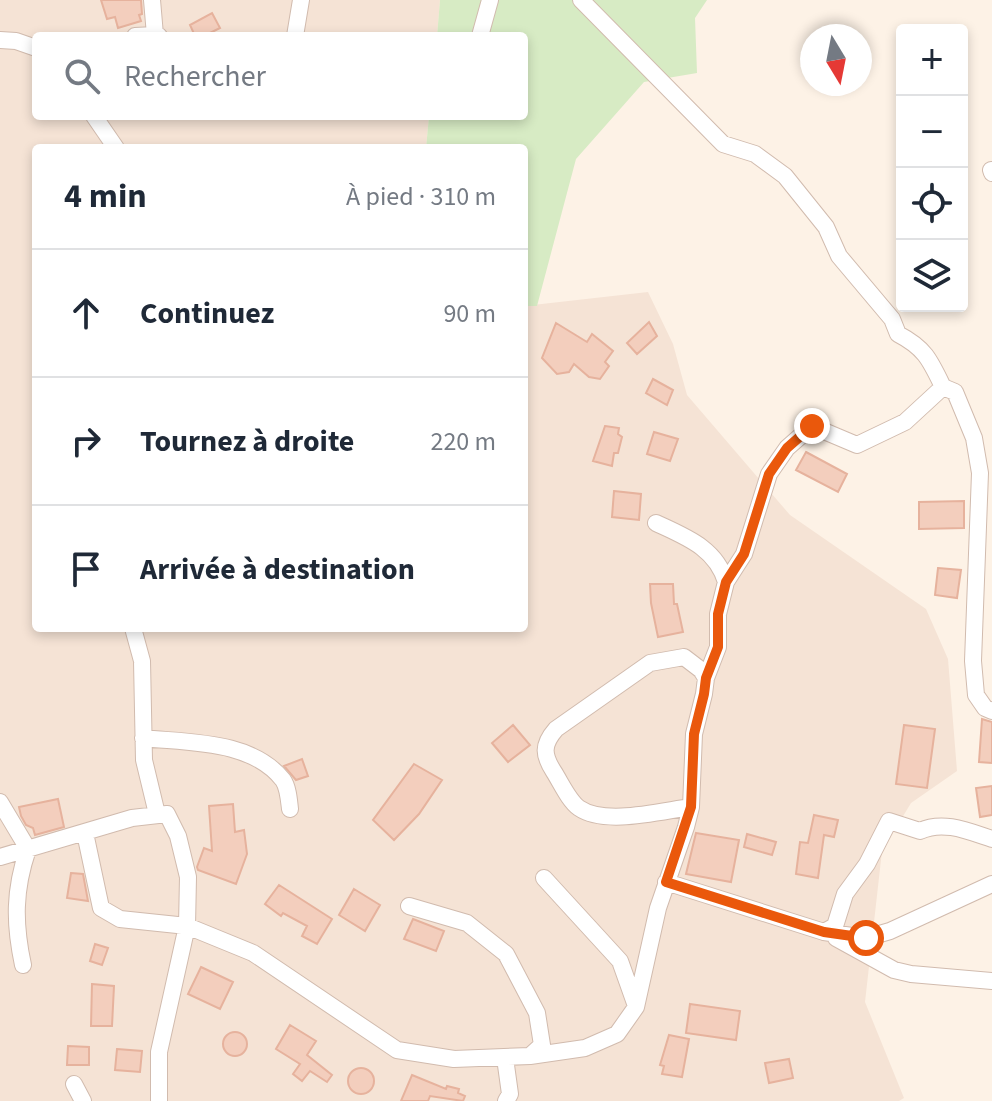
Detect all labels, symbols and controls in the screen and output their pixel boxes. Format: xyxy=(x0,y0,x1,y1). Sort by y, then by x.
north arrow xyxy=(800,24,872,96)
map controls xyxy=(896,24,968,312)
button: + xyxy=(896,24,968,96)
search box xyxy=(32,32,528,120)
icon: search xyxy=(60,54,104,98)
text: Rechercher xyxy=(124,55,266,98)
button: − xyxy=(896,96,968,168)
button: locate xyxy=(896,168,968,240)
text: 4 min xyxy=(64,172,147,221)
text: À pied · 310 m xyxy=(346,178,496,215)
button: layers xyxy=(896,240,968,312)
icon: ahead xyxy=(64,291,108,335)
text: Continuez xyxy=(140,292,274,335)
text: 90 m xyxy=(443,295,496,332)
route end xyxy=(794,408,830,444)
icon: right xyxy=(64,419,108,463)
text: Tournez à droite xyxy=(140,420,354,463)
text: 220 m xyxy=(430,423,496,460)
icon: arrive xyxy=(64,547,108,591)
text: Arrivée à destination xyxy=(140,548,415,591)
route start xyxy=(848,920,884,956)

